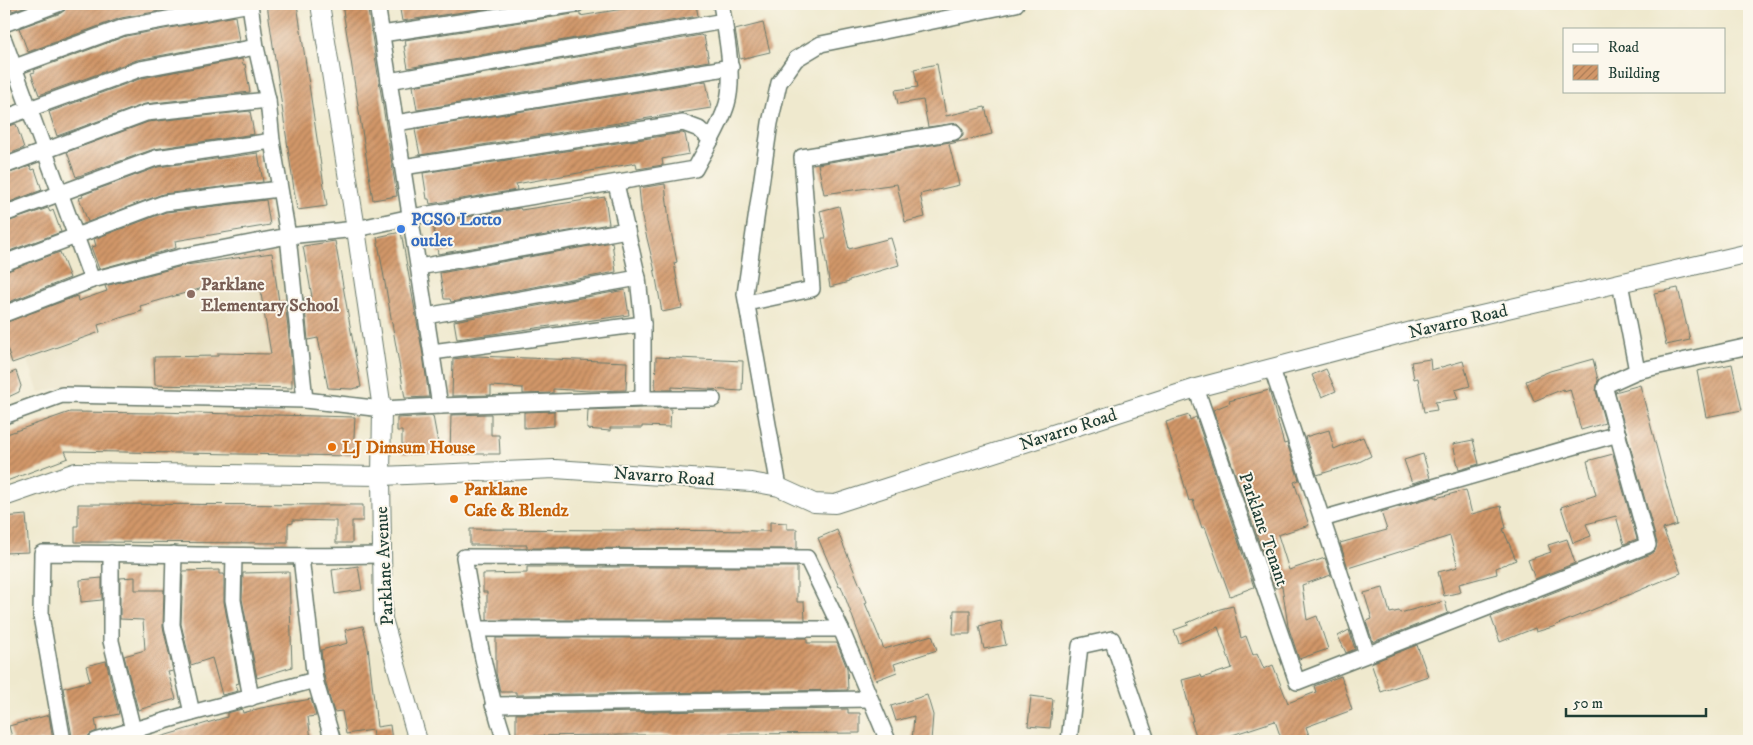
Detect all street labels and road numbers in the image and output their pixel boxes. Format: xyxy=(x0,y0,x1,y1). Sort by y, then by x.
street label: Navarro Road xyxy=(1407,300,1510,344)
street label: Navarro Road xyxy=(1017,404,1120,456)
street label: Navarro Road xyxy=(613,463,715,491)
street label: Parklane Tenant xyxy=(1233,470,1293,589)
street label: Parklane Avenue xyxy=(371,506,399,626)

